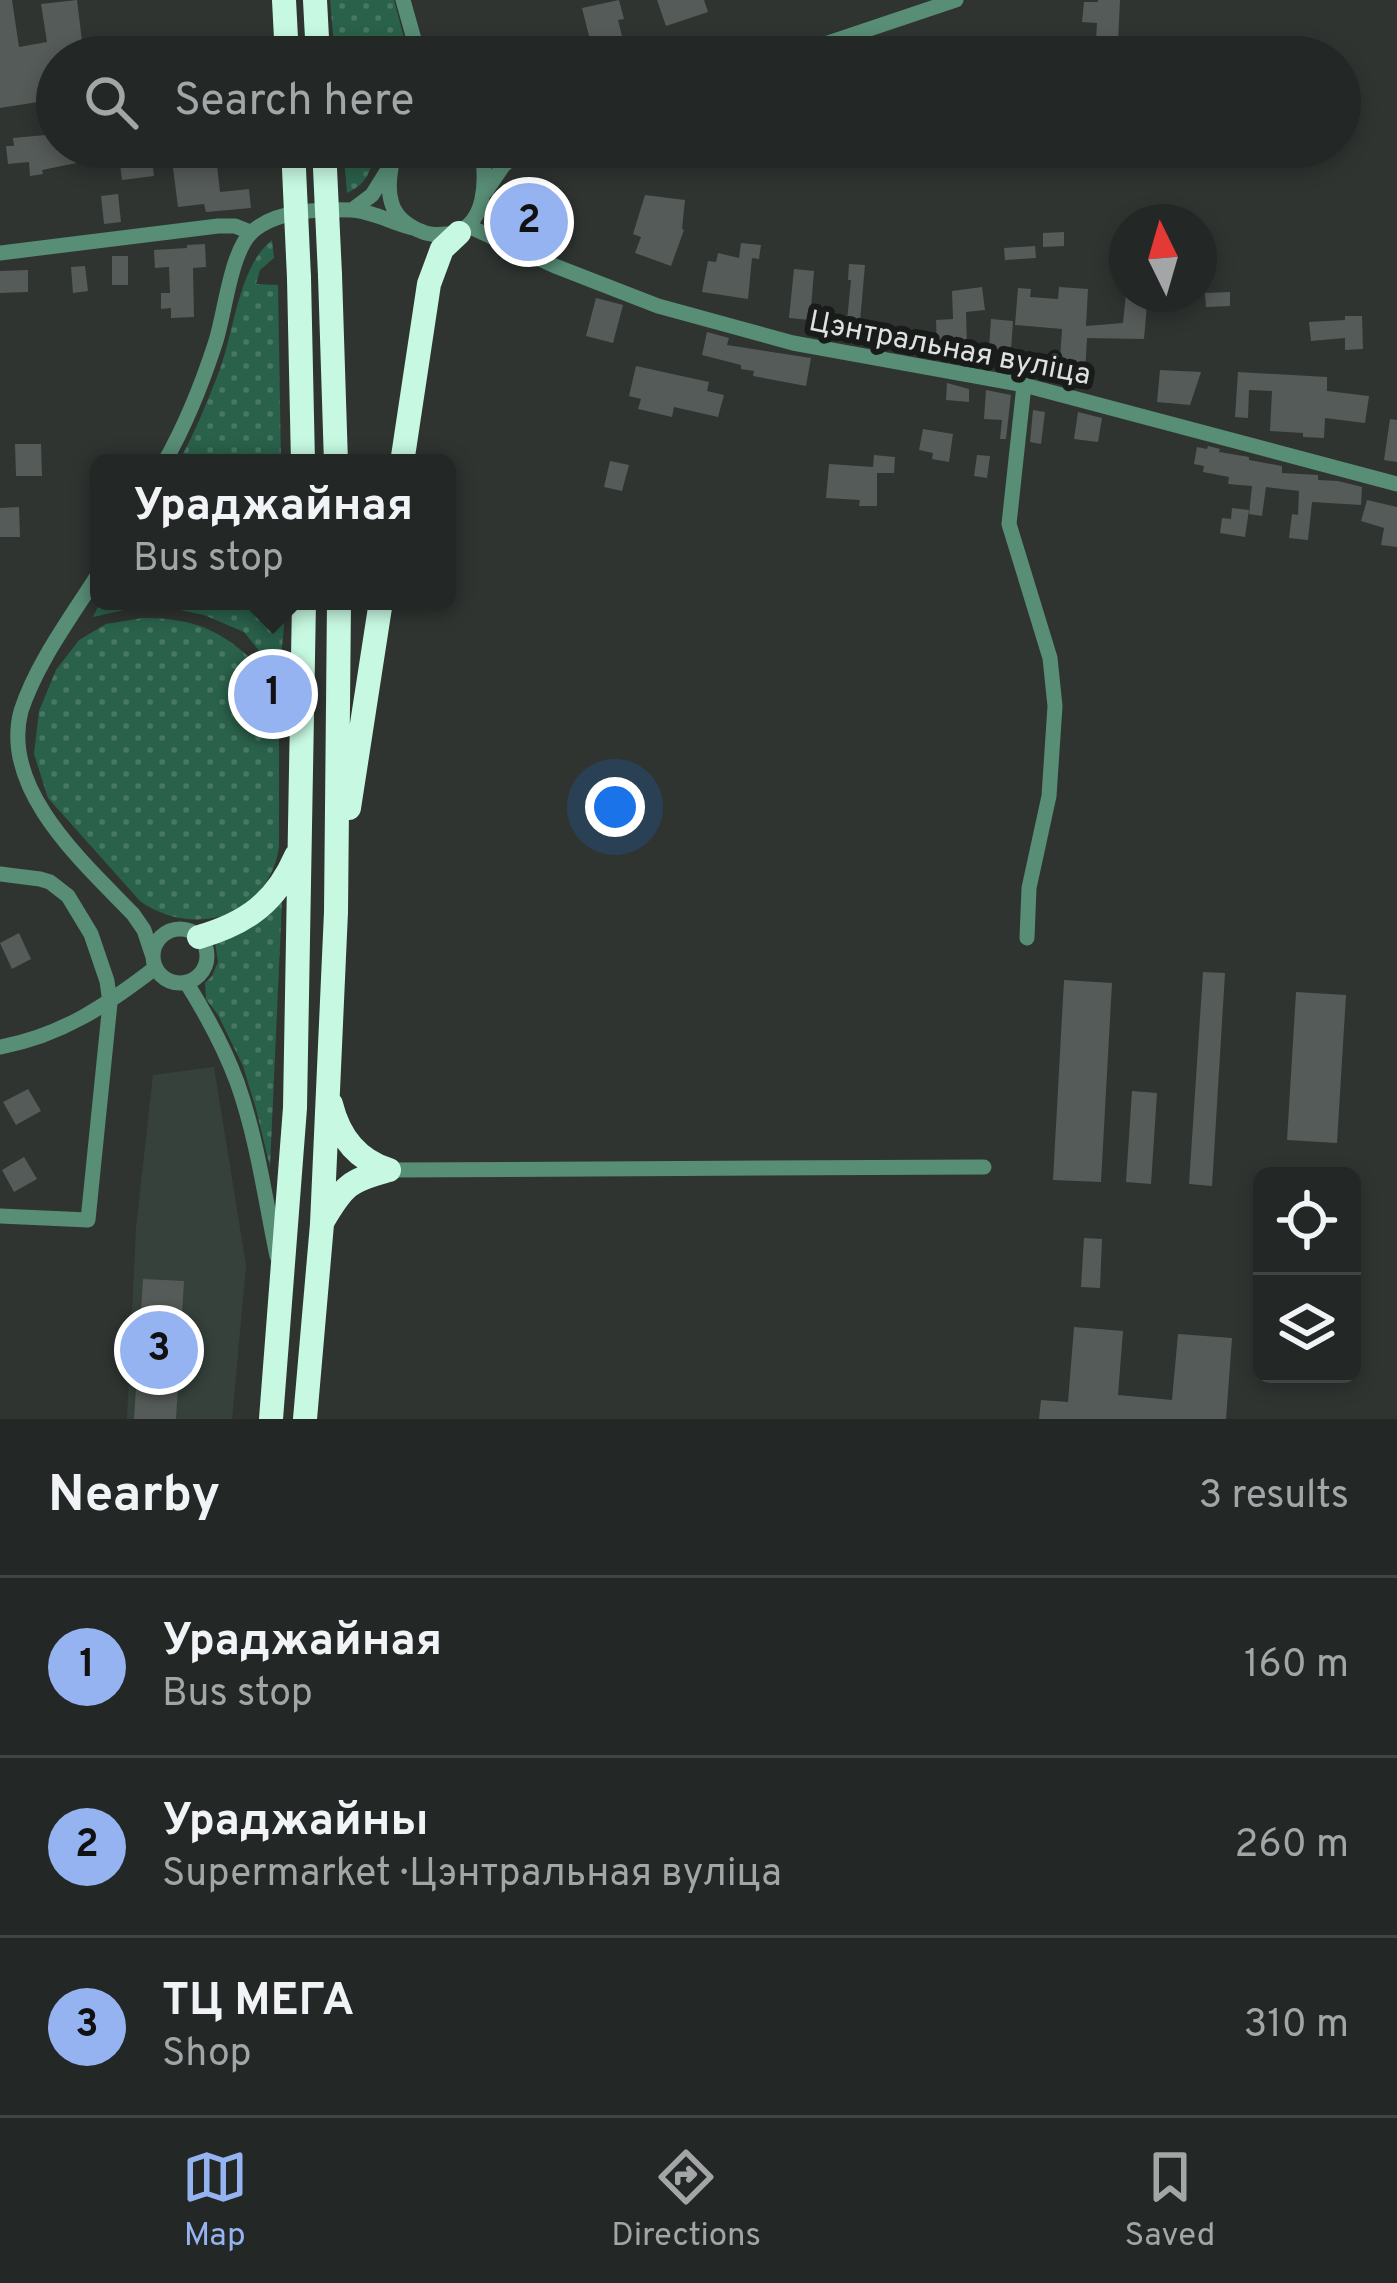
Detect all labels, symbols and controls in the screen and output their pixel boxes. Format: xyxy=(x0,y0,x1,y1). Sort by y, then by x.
search box xyxy=(36,36,1361,168)
icon: search xyxy=(78,69,144,135)
text: Search here xyxy=(174,74,414,131)
pin: 2 xyxy=(490,177,568,267)
north arrow xyxy=(1109,204,1217,312)
street label: Цэнтральная вуліца xyxy=(805,304,1094,395)
popup xyxy=(90,454,456,610)
text: Ураджайная xyxy=(133,479,413,536)
text: Bus stop xyxy=(133,536,284,585)
pin: 1 xyxy=(234,649,312,739)
your location xyxy=(585,777,645,837)
map controls xyxy=(1253,1167,1361,1383)
button: locate xyxy=(1253,1167,1361,1275)
button: layers xyxy=(1253,1275,1361,1383)
pin: 3 xyxy=(120,1305,198,1395)
text: Nearby xyxy=(48,1465,220,1530)
text: 3 results xyxy=(1199,1473,1349,1522)
text: Ураджайная xyxy=(162,1614,442,1671)
text: 1 xyxy=(79,1642,95,1691)
text: 160 m xyxy=(1244,1642,1349,1691)
text: Bus stop xyxy=(162,1671,313,1720)
text: Ураджайны xyxy=(162,1794,429,1851)
text: 2 xyxy=(75,1822,99,1871)
text: 260 m xyxy=(1235,1822,1349,1871)
text: Supermarket · Цэнтральная вуліца xyxy=(162,1851,782,1900)
text: ТЦ МЕГА xyxy=(162,1974,354,2031)
text: 3 xyxy=(75,2002,99,2051)
text: 310 m xyxy=(1244,2002,1349,2051)
text: Shop xyxy=(162,2031,252,2080)
tab: Map xyxy=(182,2144,248,2258)
tab: Directions xyxy=(611,2144,761,2258)
tab: Saved xyxy=(1125,2144,1215,2258)

